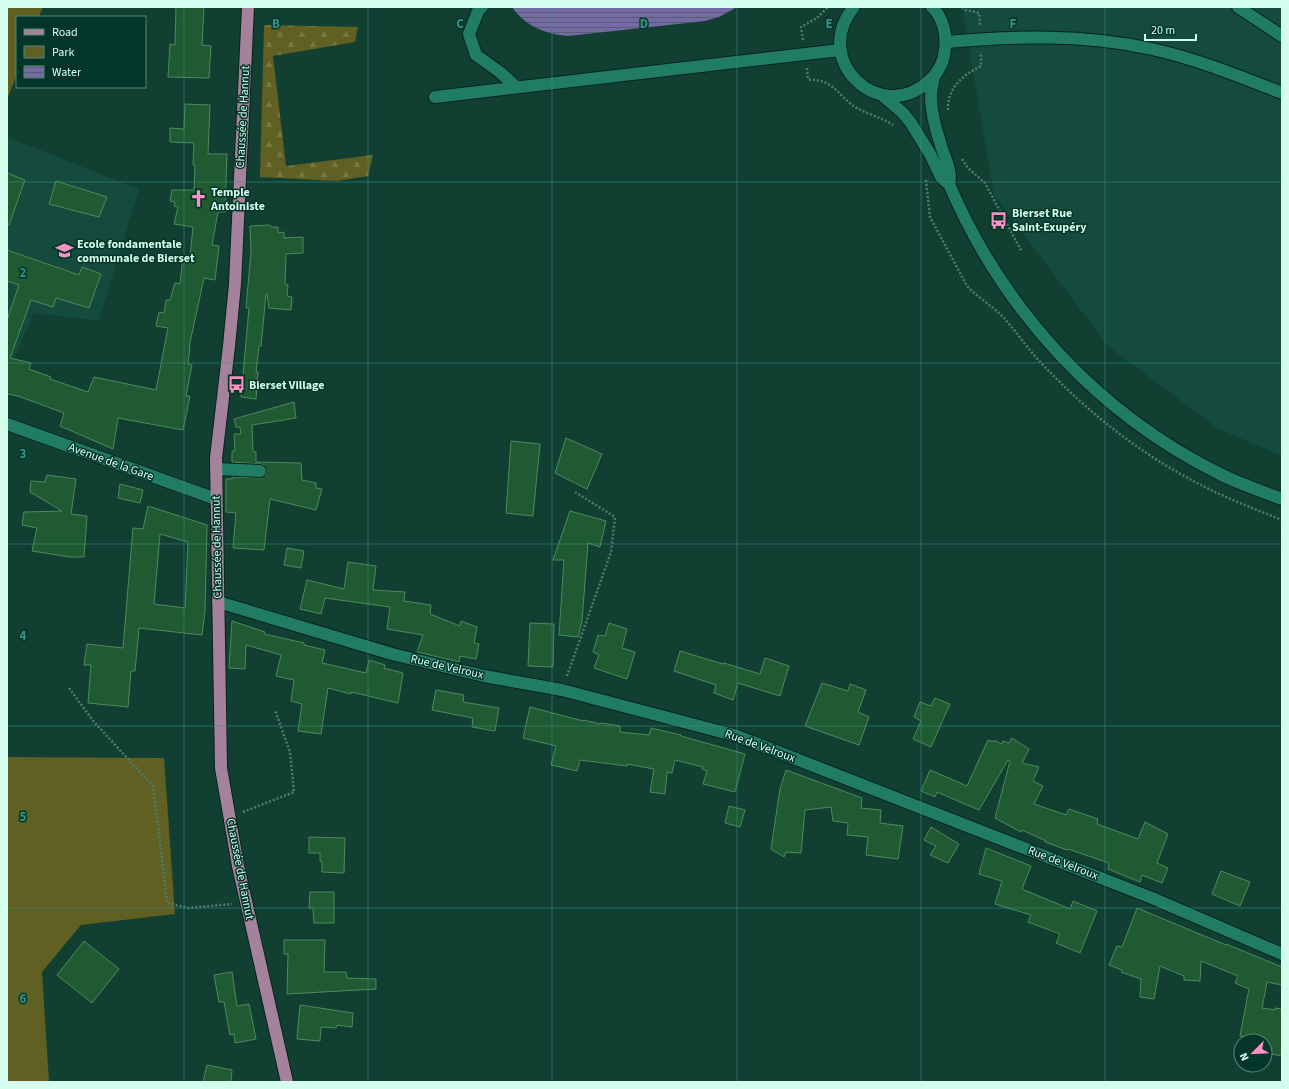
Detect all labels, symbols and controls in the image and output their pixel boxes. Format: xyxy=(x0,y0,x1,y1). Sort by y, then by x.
text: B xyxy=(272,15,280,33)
text: C xyxy=(456,15,464,33)
text: D xyxy=(640,15,648,33)
text: E xyxy=(825,15,833,33)
text: F xyxy=(1010,15,1017,33)
legend xyxy=(16,16,146,88)
scale bar xyxy=(1145,16,1196,42)
text: 20 m xyxy=(1151,22,1175,39)
text: Road xyxy=(52,24,78,41)
text: Park xyxy=(52,44,74,61)
text: Water xyxy=(52,64,82,81)
street label: Chaussée de Hannut xyxy=(232,65,254,169)
place label: Temple Antoiniste xyxy=(210,184,265,215)
church icon: Temple Antoiniste xyxy=(188,189,208,209)
place label: Bierset Rue Saint-Exupéry xyxy=(1012,205,1087,236)
bus stop icon: Bierset Rue Saint-Exupéry xyxy=(989,210,1009,230)
place label: Ecole fondamentale communale de Bierset xyxy=(77,236,195,267)
school or university icon: Ecole fondamentale communale de Bierset xyxy=(54,241,74,261)
text: 2 xyxy=(20,264,27,282)
bus stop icon: Bierset Village xyxy=(226,375,246,395)
place label: Bierset Village xyxy=(249,377,324,394)
street label: Avenue de la Gare xyxy=(66,439,156,485)
text: 3 xyxy=(20,445,27,463)
street label: Chaussée de Hannut xyxy=(208,495,226,599)
text: 4 xyxy=(20,627,27,645)
street label: Rue de Velroux xyxy=(409,650,486,684)
street label: Rue de Velroux xyxy=(722,725,798,767)
text: 5 xyxy=(20,808,27,826)
street label: Chaussée de Hannut xyxy=(222,817,258,921)
street label: Rue de Velroux xyxy=(1025,842,1101,884)
text: 6 xyxy=(20,990,27,1008)
north arrow xyxy=(1233,1033,1273,1073)
text: N xyxy=(1236,1050,1253,1063)

